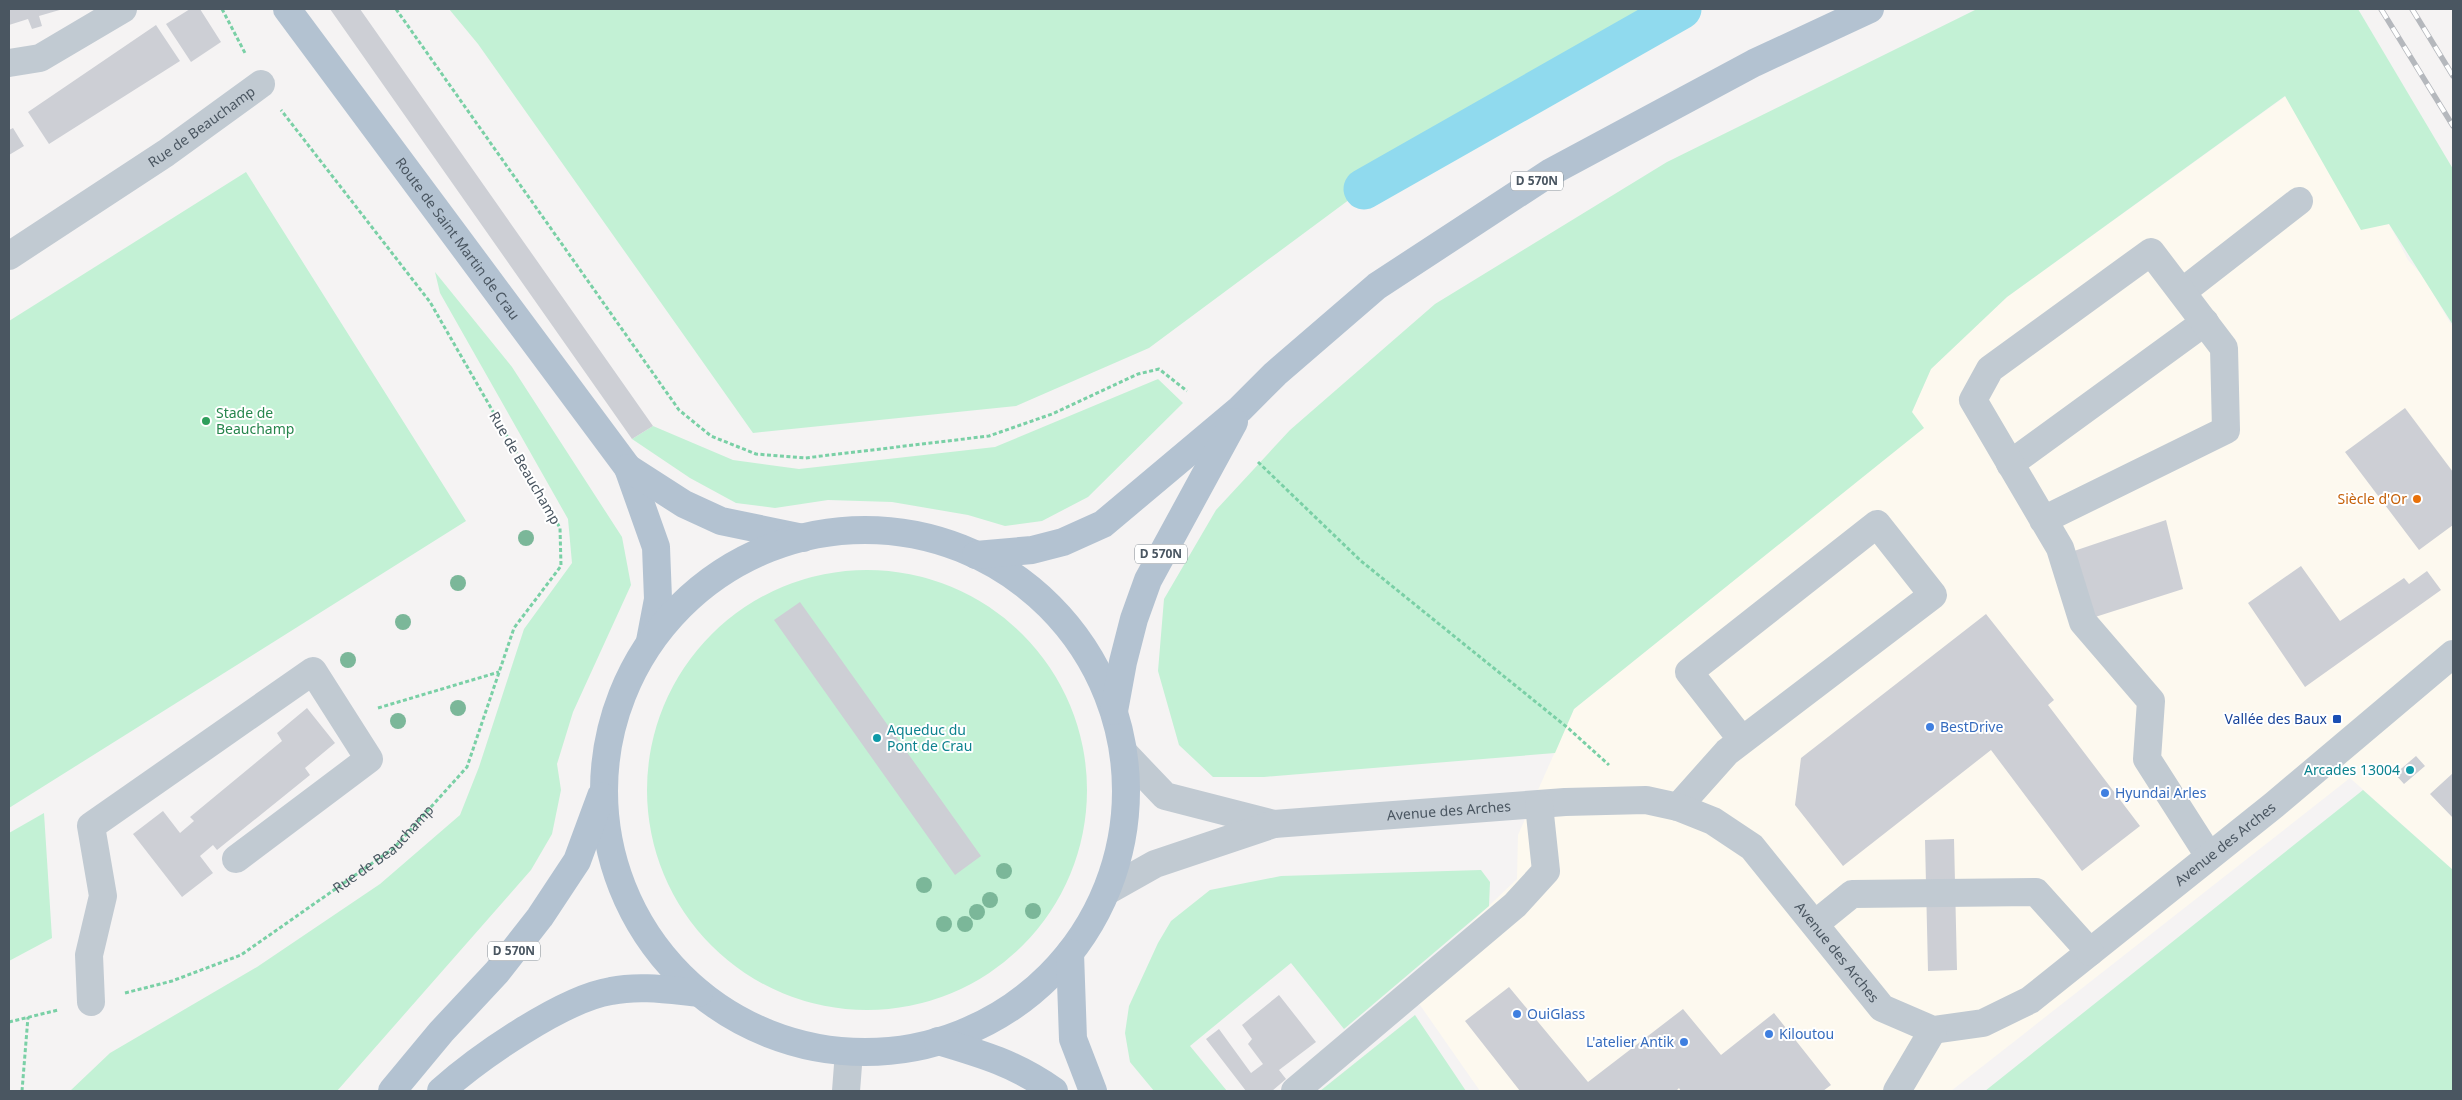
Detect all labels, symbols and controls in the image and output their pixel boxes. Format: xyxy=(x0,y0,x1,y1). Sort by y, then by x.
street label: Rue de Beauchamp xyxy=(144,81,259,171)
street label: Route de Saint Martin de Crau xyxy=(391,153,524,323)
road number: D 570N xyxy=(1511,172,1563,190)
place label: Stade de Beauchamp xyxy=(216,403,294,438)
street label: Rue de Beauchamp xyxy=(485,408,566,528)
marker: Stade de Beauchamp xyxy=(200,415,212,427)
place label: Siècle d'Or xyxy=(2337,489,2407,508)
marker: Siècle d'Or xyxy=(2411,493,2423,505)
road number: D 570N xyxy=(1135,544,1187,564)
place label: Vallée des Baux xyxy=(2225,709,2328,728)
marker: Vallée des Baux xyxy=(2331,713,2343,725)
place label: BestDrive xyxy=(1940,717,2003,736)
place label: Aqueduc du Pont de Crau xyxy=(887,720,972,755)
marker: BestDrive xyxy=(1924,721,1936,733)
marker: Aqueduc du Pont de Crau xyxy=(871,732,883,744)
place label: Arcades 13004 xyxy=(2304,760,2400,779)
marker: Arcades 13004 xyxy=(2404,764,2416,776)
place label: Hyundai Arles xyxy=(2115,783,2207,802)
marker: Hyundai Arles xyxy=(2099,787,2111,799)
street label: Avenue des Arches xyxy=(1386,796,1512,824)
street label: Avenue des Arches xyxy=(2170,797,2280,890)
street label: Rue de Beauchamp xyxy=(329,801,437,897)
street label: Avenue des Arches xyxy=(1791,898,1884,1006)
road number: D 570N xyxy=(488,941,540,960)
place label: OuiGlass xyxy=(1527,1004,1586,1023)
marker: OuiGlass xyxy=(1511,1008,1523,1020)
place label: Kiloutou xyxy=(1779,1024,1834,1043)
marker: Kiloutou xyxy=(1763,1028,1775,1040)
place label: L'atelier Antik xyxy=(1586,1032,1675,1051)
marker: L'atelier Antik xyxy=(1678,1036,1690,1048)

